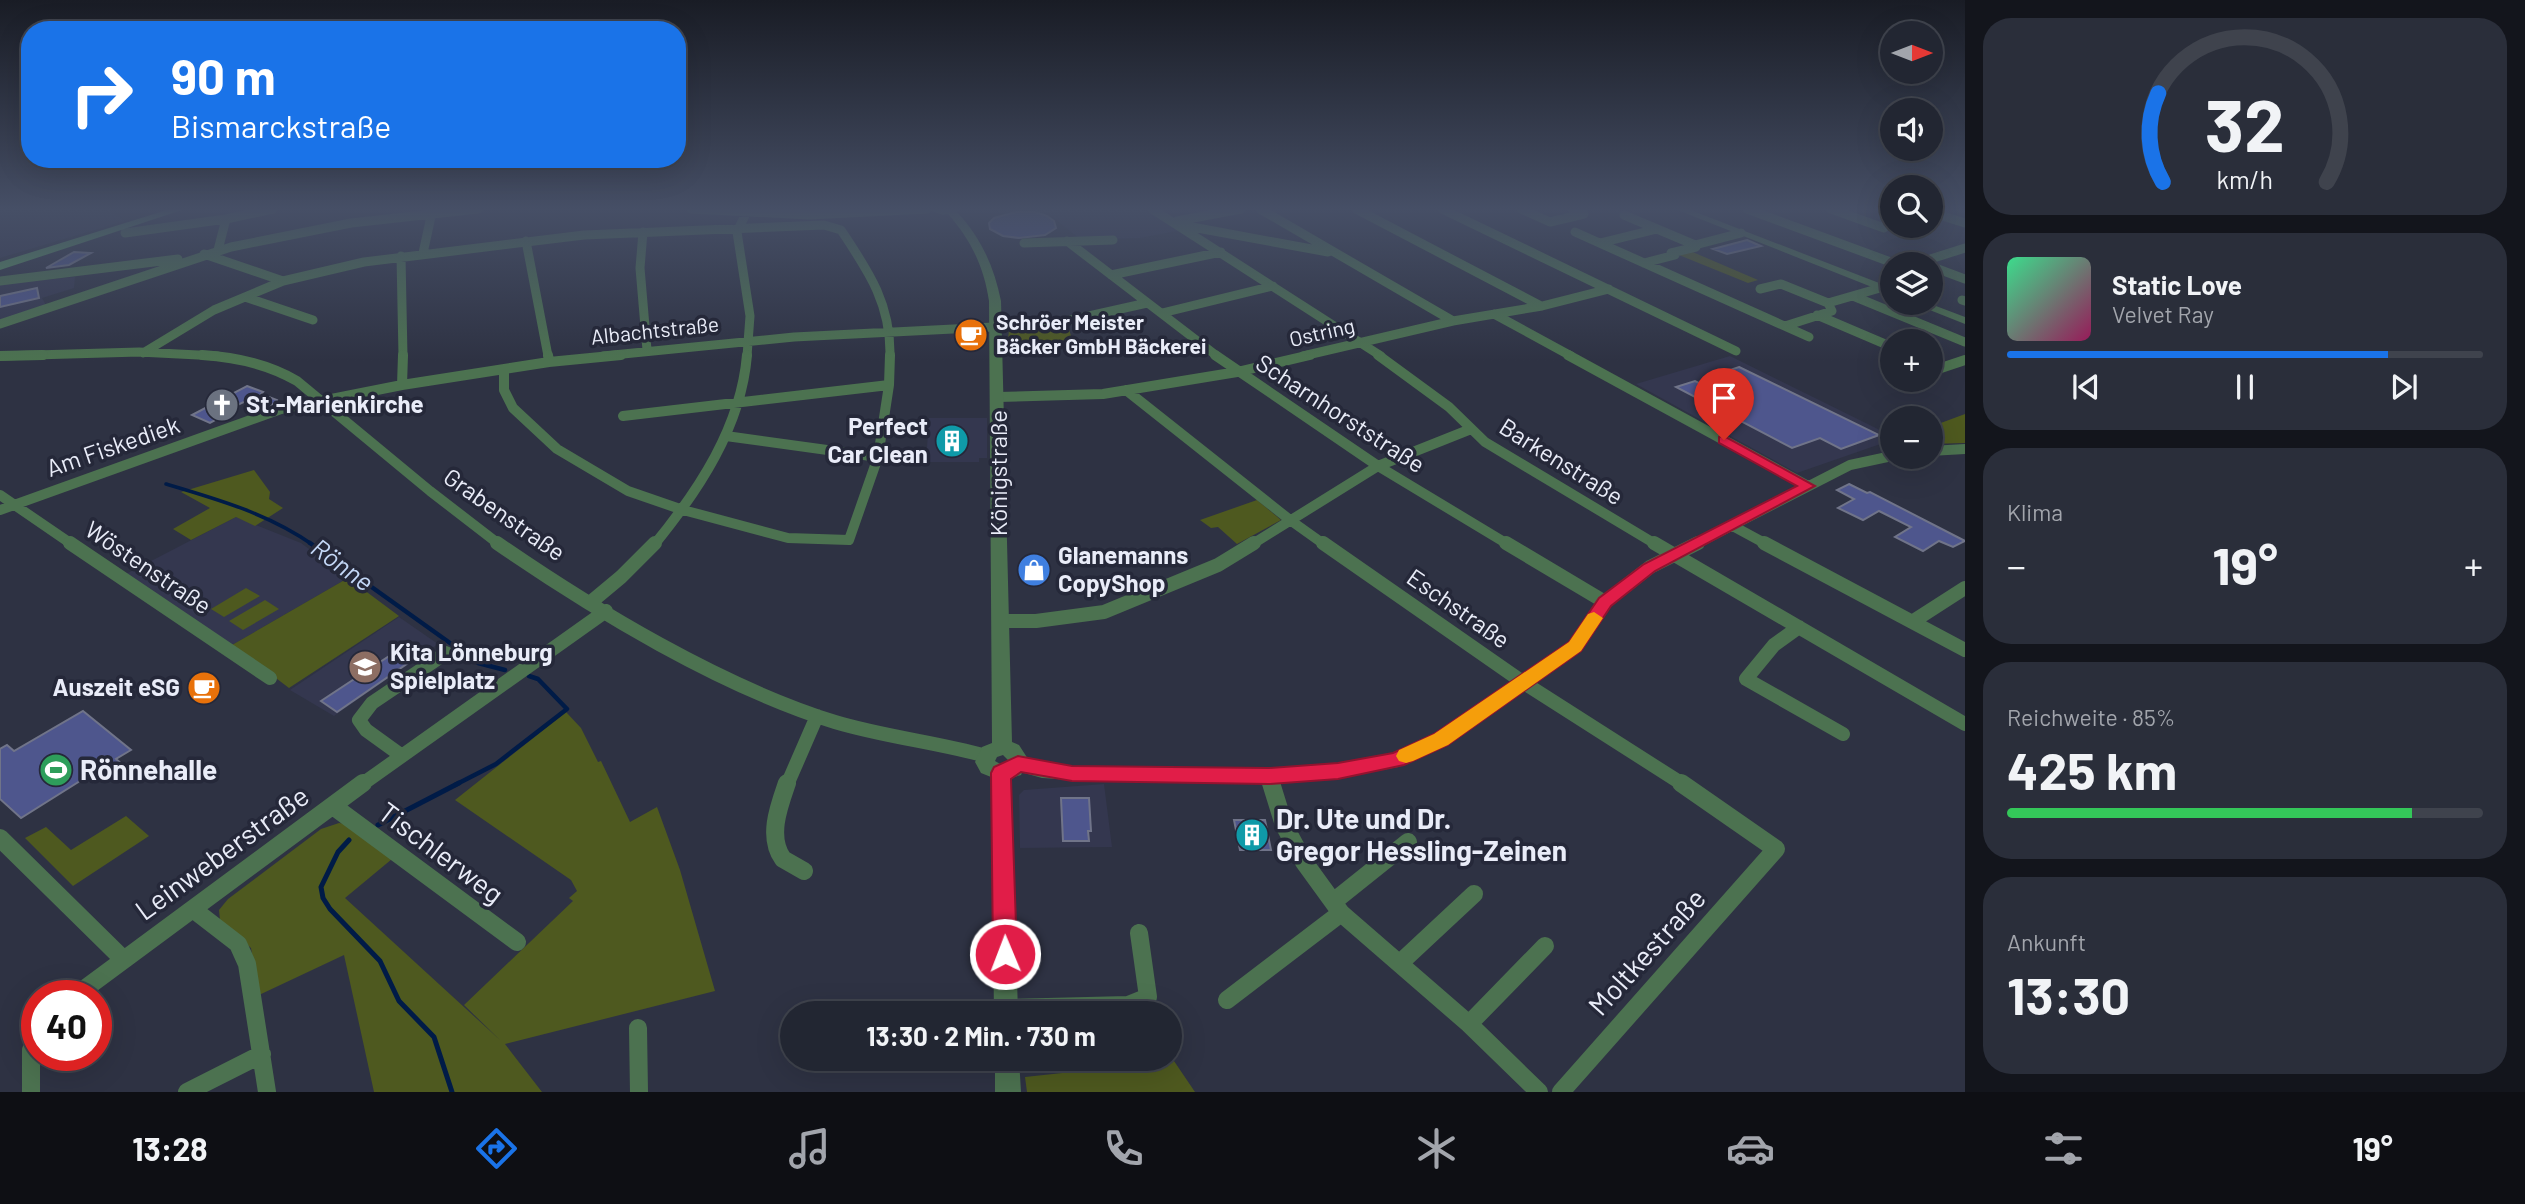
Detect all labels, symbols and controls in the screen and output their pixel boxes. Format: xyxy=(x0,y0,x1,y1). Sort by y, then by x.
north arrow xyxy=(1880,21,1942,84)
map controls xyxy=(1880,21,1943,469)
text: 90 m xyxy=(171,46,276,105)
icon: right xyxy=(56,49,147,140)
text: 32 xyxy=(2205,80,2285,168)
button: sound xyxy=(1880,98,1943,161)
text: Bismarckstraße xyxy=(171,106,391,144)
text: km/h xyxy=(2217,164,2273,194)
button: search xyxy=(1880,175,1943,238)
button: layers xyxy=(1880,252,1943,315)
text: Static Love xyxy=(2112,269,2242,300)
text: Velvet Ray xyxy=(2112,300,2214,328)
place label: Schröer Meister Bäcker GmbH Bäckerei xyxy=(996,309,1206,358)
street label: Albachtstraße xyxy=(590,310,720,349)
street label: Ostring xyxy=(1287,312,1357,351)
cafe icon: Schröer Meister Bäcker GmbH Bäckerei xyxy=(952,316,990,354)
button: + xyxy=(1880,329,1943,392)
street label: Scharnhorststraße xyxy=(1251,347,1431,478)
pin xyxy=(1694,368,1754,440)
icon: previous xyxy=(2067,368,2105,406)
icon: pause xyxy=(2226,368,2264,406)
icon: next xyxy=(2385,368,2423,406)
icon: arrive xyxy=(1705,379,1743,417)
church icon: St.-Marienkirche xyxy=(203,386,241,424)
place label: St.-Marienkirche xyxy=(246,389,424,418)
button: − xyxy=(1880,406,1943,469)
street label: Am Fiskediek xyxy=(42,409,183,482)
street label: Königstraße xyxy=(983,410,1012,536)
place label: Perfect Car Clean xyxy=(828,411,928,468)
street label: Barkenstraße xyxy=(1495,411,1629,510)
building icon: Perfect Car Clean xyxy=(933,422,971,460)
street label: Grabenstraße xyxy=(439,461,571,566)
text: Klima xyxy=(2007,498,2063,526)
street label: Wöstenstraße xyxy=(80,514,217,620)
water label: Rönne xyxy=(306,531,380,597)
text: 19° xyxy=(2212,533,2278,595)
place label: Glanemanns CopyShop xyxy=(1058,540,1188,597)
text: − xyxy=(2007,542,2026,588)
text: + xyxy=(2464,542,2483,588)
shop icon: Glanemanns CopyShop xyxy=(1015,551,1053,589)
street label: Eschstraße xyxy=(1402,562,1516,654)
place label: Kita Lönneburg Spielplatz xyxy=(390,637,553,694)
school or university icon: Kita Lönneburg Spielplatz xyxy=(346,648,384,686)
cafe icon: Auszeit eSG xyxy=(185,669,223,707)
place label: Auszeit eSG xyxy=(53,672,180,701)
text: Reichweite · 85% xyxy=(2007,703,2175,731)
text: 425 km xyxy=(2007,738,2177,800)
sports icon: Rönnehalle xyxy=(37,751,75,789)
place label: Rönnehalle xyxy=(80,752,217,786)
street label: Leinweberstraße xyxy=(128,778,315,927)
street label: Tischlerweg xyxy=(372,794,511,910)
place label: Dr. Ute und Dr. Gregor Hessling-Zeinen xyxy=(1276,801,1567,867)
building icon: Dr. Ute und Dr. Gregor Hessling-Zeinen xyxy=(1233,816,1271,854)
street label: Moltkestraße xyxy=(1581,881,1712,1022)
position arrow xyxy=(968,917,1042,991)
text: Ankunft xyxy=(2007,928,2086,956)
text: 13:30 xyxy=(2007,963,2130,1025)
speed limit sign: 40 xyxy=(21,980,112,1071)
text: 13:30 · 2 Min. · 730 m xyxy=(866,1020,1096,1051)
icon: directions xyxy=(472,1124,521,1173)
icon: music xyxy=(785,1124,834,1173)
icon: phone xyxy=(1099,1124,1148,1173)
icon: climate xyxy=(1412,1124,1461,1173)
icon: car xyxy=(1726,1124,1775,1173)
icon: filters xyxy=(2039,1124,2088,1173)
text: 13:28 xyxy=(132,1129,208,1167)
text: 19° xyxy=(2352,1129,2393,1167)

